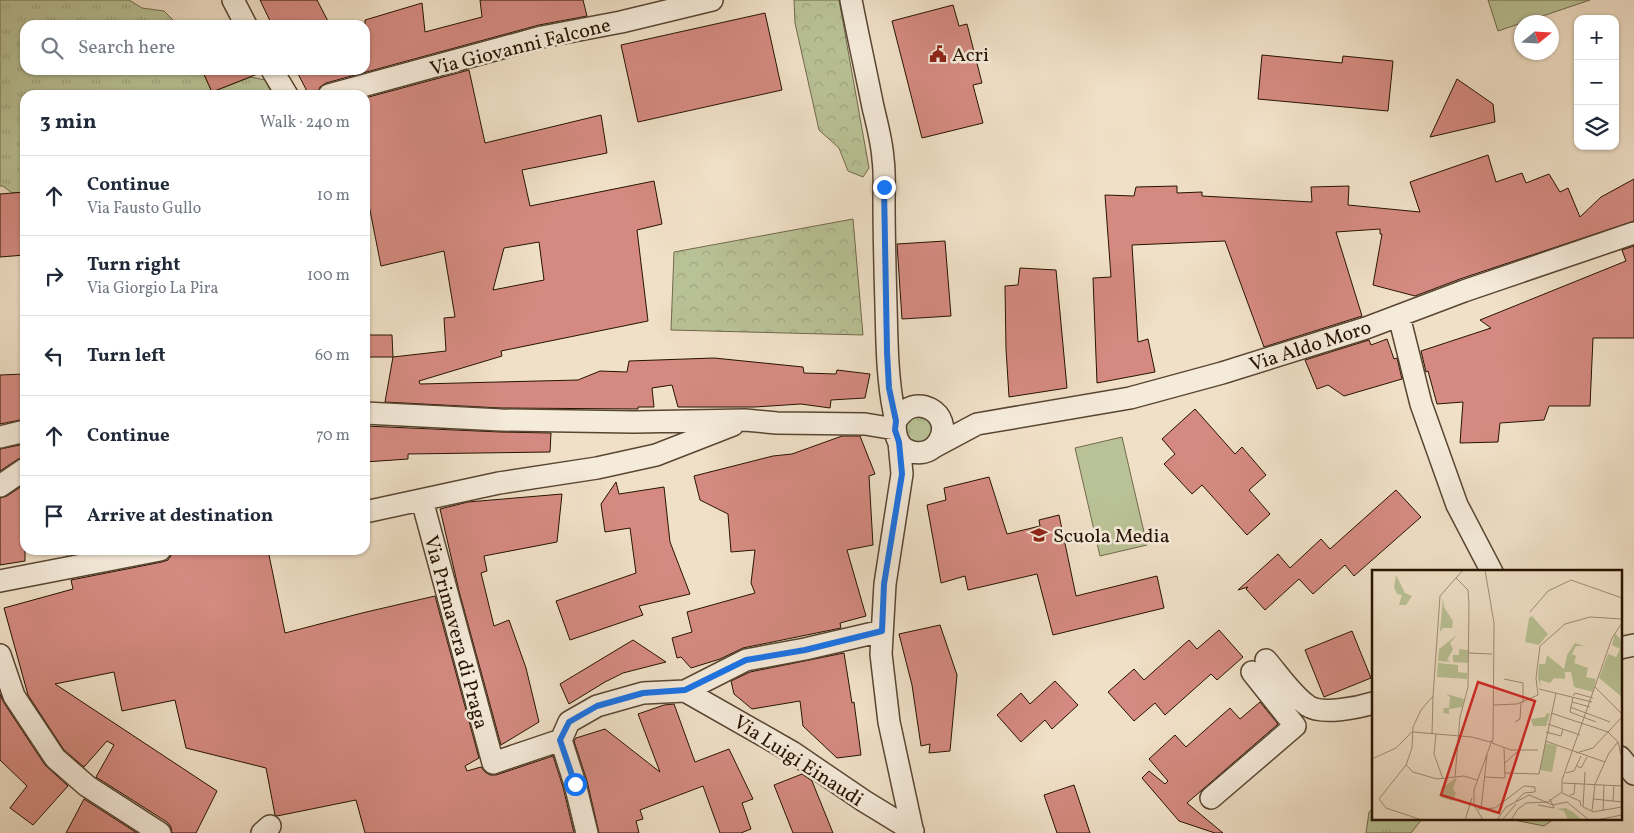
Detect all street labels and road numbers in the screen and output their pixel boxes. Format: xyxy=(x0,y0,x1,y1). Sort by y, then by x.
street label: Via Giovanni Falcone xyxy=(427,12,614,84)
street label: Via Aldo Moro xyxy=(1246,314,1375,380)
street label: Via Primavera di Praga xyxy=(416,533,494,732)
street label: Via Luigi Einaudi xyxy=(727,709,868,814)

